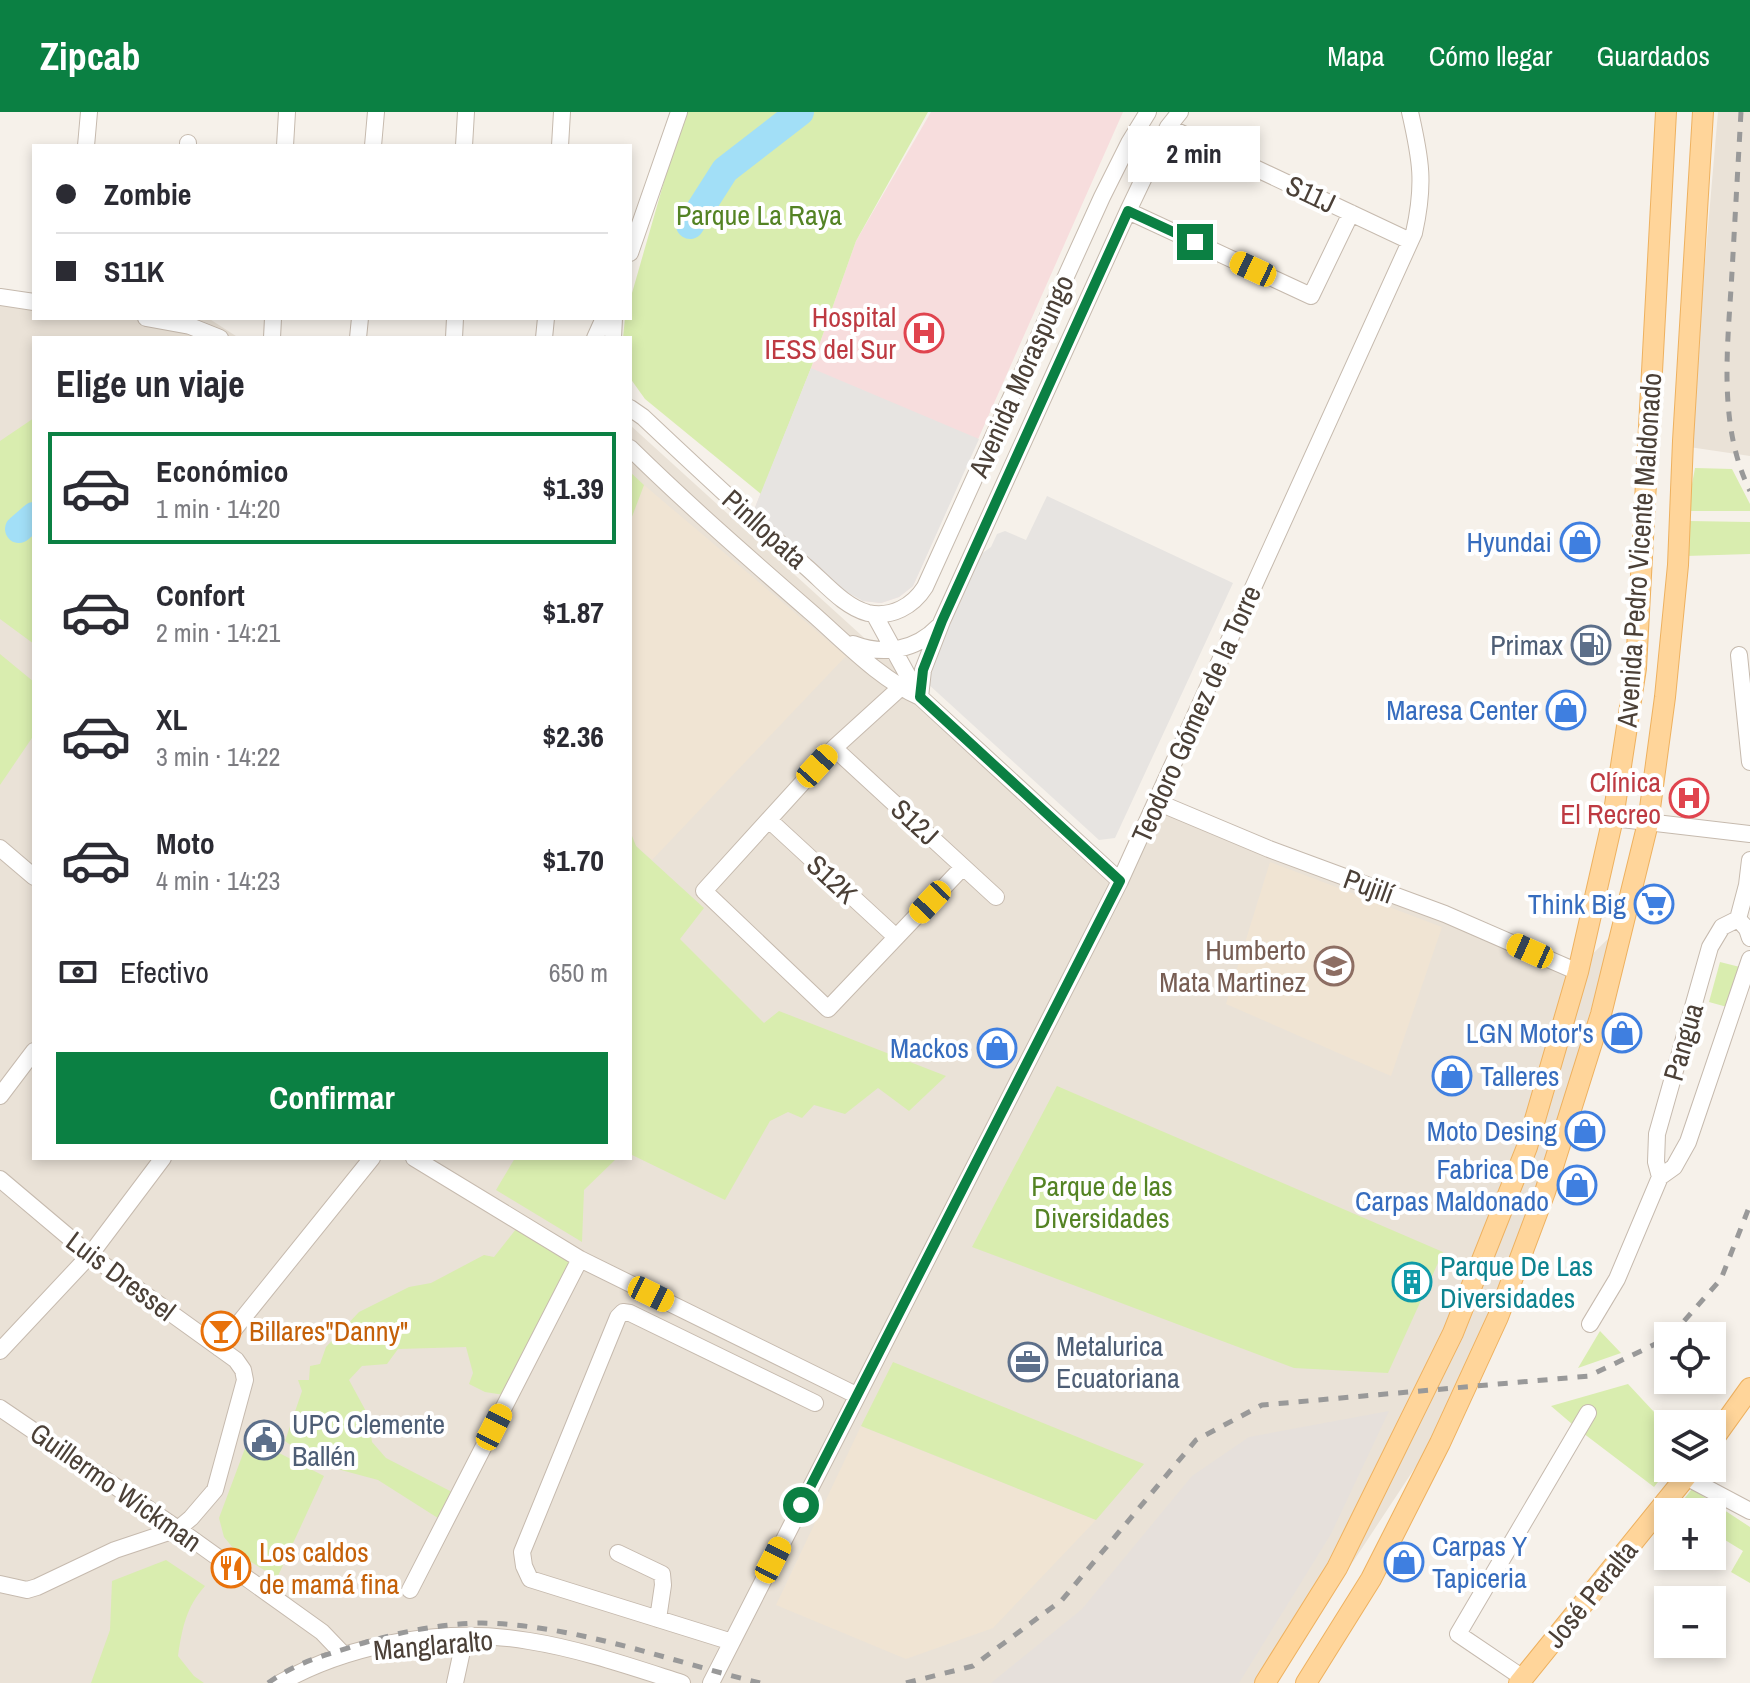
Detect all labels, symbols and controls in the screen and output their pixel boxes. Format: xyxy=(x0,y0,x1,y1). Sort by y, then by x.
text: Zipcab xyxy=(40,31,140,82)
text: Mapa xyxy=(1327,37,1385,75)
text: Cómo llegar xyxy=(1429,37,1552,75)
text: Guardados xyxy=(1596,37,1710,75)
callout: 2 min xyxy=(1129,126,1261,182)
text: 2 min xyxy=(1166,136,1222,171)
street label: S11J xyxy=(1280,166,1342,222)
text: Zombie xyxy=(104,174,191,214)
park label: Parque La Raya xyxy=(676,196,842,234)
route end xyxy=(1177,224,1213,260)
car xyxy=(1226,248,1280,290)
text: S11K xyxy=(104,251,164,291)
street label: Avenida Moraspungo xyxy=(959,269,1083,484)
place label: Hospital IESS del Sur xyxy=(765,298,896,368)
hospital icon: Hospital IESS del Sur xyxy=(903,312,945,354)
text: Elige un viaje xyxy=(56,360,245,408)
street label: Avenida Pedro Vicente Maldonado xyxy=(1608,371,1670,730)
text: Económico xyxy=(156,451,289,491)
icon: car xyxy=(60,452,132,524)
text: $1.39 xyxy=(542,468,604,508)
street label: Pinllopata xyxy=(714,481,816,577)
text: 1 min · 14:20 xyxy=(156,491,280,526)
shop icon: Hyundai xyxy=(1559,521,1601,563)
place label: Hyundai xyxy=(1466,523,1552,561)
text: Confort xyxy=(156,575,245,615)
icon: car xyxy=(60,576,132,648)
street label: Teodoro Gómez de la Torre xyxy=(1122,579,1270,849)
text: $1.87 xyxy=(542,592,604,632)
text: 2 min · 14:21 xyxy=(156,615,280,650)
fuel station icon: Primax xyxy=(1570,624,1612,666)
place label: Primax xyxy=(1490,626,1564,664)
shop icon: Maresa Center xyxy=(1545,689,1587,731)
place label: Maresa Center xyxy=(1386,691,1538,729)
text: XL xyxy=(156,699,187,739)
icon: car xyxy=(60,700,132,772)
text: $2.36 xyxy=(542,716,604,756)
text: 3 min · 14:22 xyxy=(156,739,280,774)
car xyxy=(792,740,842,792)
place label: Clínica El Recreo xyxy=(1560,763,1661,833)
hospital icon: Clínica El Recreo xyxy=(1668,777,1710,819)
street label: S12J xyxy=(883,790,947,854)
text: Moto xyxy=(156,823,215,863)
icon: car xyxy=(60,824,132,896)
text: $1.70 xyxy=(542,840,604,880)
street label: S12K xyxy=(799,846,865,912)
street label: Pujilí xyxy=(1339,859,1400,913)
text: 4 min · 14:23 xyxy=(156,863,280,898)
car xyxy=(905,876,955,928)
supermarket icon: Think Big xyxy=(1633,883,1675,925)
place label: Think Big xyxy=(1528,885,1626,923)
car xyxy=(1503,930,1557,972)
place label: Humberto Mata Martinez xyxy=(1159,931,1306,1001)
school or university icon: Humberto Mata Martinez xyxy=(1313,945,1355,987)
icon: cash xyxy=(56,950,100,994)
text: Efectivo xyxy=(120,952,209,992)
text: 650 m xyxy=(549,955,608,990)
street label: Pangua xyxy=(1654,999,1712,1085)
shop icon: LGN Motor's xyxy=(1601,1012,1643,1054)
place label: LGN Motor's xyxy=(1466,1014,1594,1052)
shop icon: Mackos xyxy=(976,1027,1018,1069)
place label: Mackos xyxy=(890,1029,969,1067)
button: Confirmar xyxy=(56,1052,608,1144)
shop icon: Talleres xyxy=(1431,1055,1473,1097)
place label: Talleres xyxy=(1480,1057,1560,1095)
shop icon: Moto Desing xyxy=(1564,1110,1606,1152)
place label: Moto Desing xyxy=(1427,1112,1557,1150)
place label: Fabrica De Carpas Maldonado xyxy=(1355,1150,1549,1220)
shop icon: Fabrica De Carpas Maldonado xyxy=(1556,1164,1598,1206)
park label: Parque de las Diversidades xyxy=(1031,1167,1173,1237)
street label: Luis Dressel xyxy=(59,1222,183,1330)
place label: Parque De Las Diversidades xyxy=(1440,1247,1593,1317)
building icon: Parque De Las Diversidades xyxy=(1391,1261,1433,1303)
car xyxy=(624,1273,678,1315)
bar icon: Billares"Danny" xyxy=(200,1310,242,1352)
place label: Billares"Danny" xyxy=(249,1312,408,1350)
map controls xyxy=(1654,1322,1726,1658)
button: locate xyxy=(1654,1322,1726,1394)
place label: Metalurica Ecuatoriana xyxy=(1056,1327,1180,1397)
office icon: Metalurica Ecuatoriana xyxy=(1007,1341,1049,1383)
car xyxy=(472,1400,516,1454)
place label: UPC Clemente Ballén xyxy=(292,1405,445,1475)
button: layers xyxy=(1654,1410,1726,1482)
street label: Guillermo Wickman xyxy=(23,1414,209,1560)
public building icon: UPC Clemente Ballén xyxy=(243,1419,285,1461)
route start xyxy=(783,1487,819,1523)
button: + xyxy=(1654,1498,1726,1570)
place label: Carpas Y Tapiceria xyxy=(1432,1527,1528,1597)
street label: José Peralta xyxy=(1536,1532,1646,1656)
place label: Los caldos de mamá fina xyxy=(259,1533,400,1603)
car xyxy=(751,1533,795,1587)
shop icon: Carpas Y Tapiceria xyxy=(1383,1541,1425,1583)
restaurant icon: Los caldos de mamá fina xyxy=(210,1547,252,1589)
button: − xyxy=(1654,1586,1726,1658)
street label: Manglaralto xyxy=(372,1621,494,1669)

